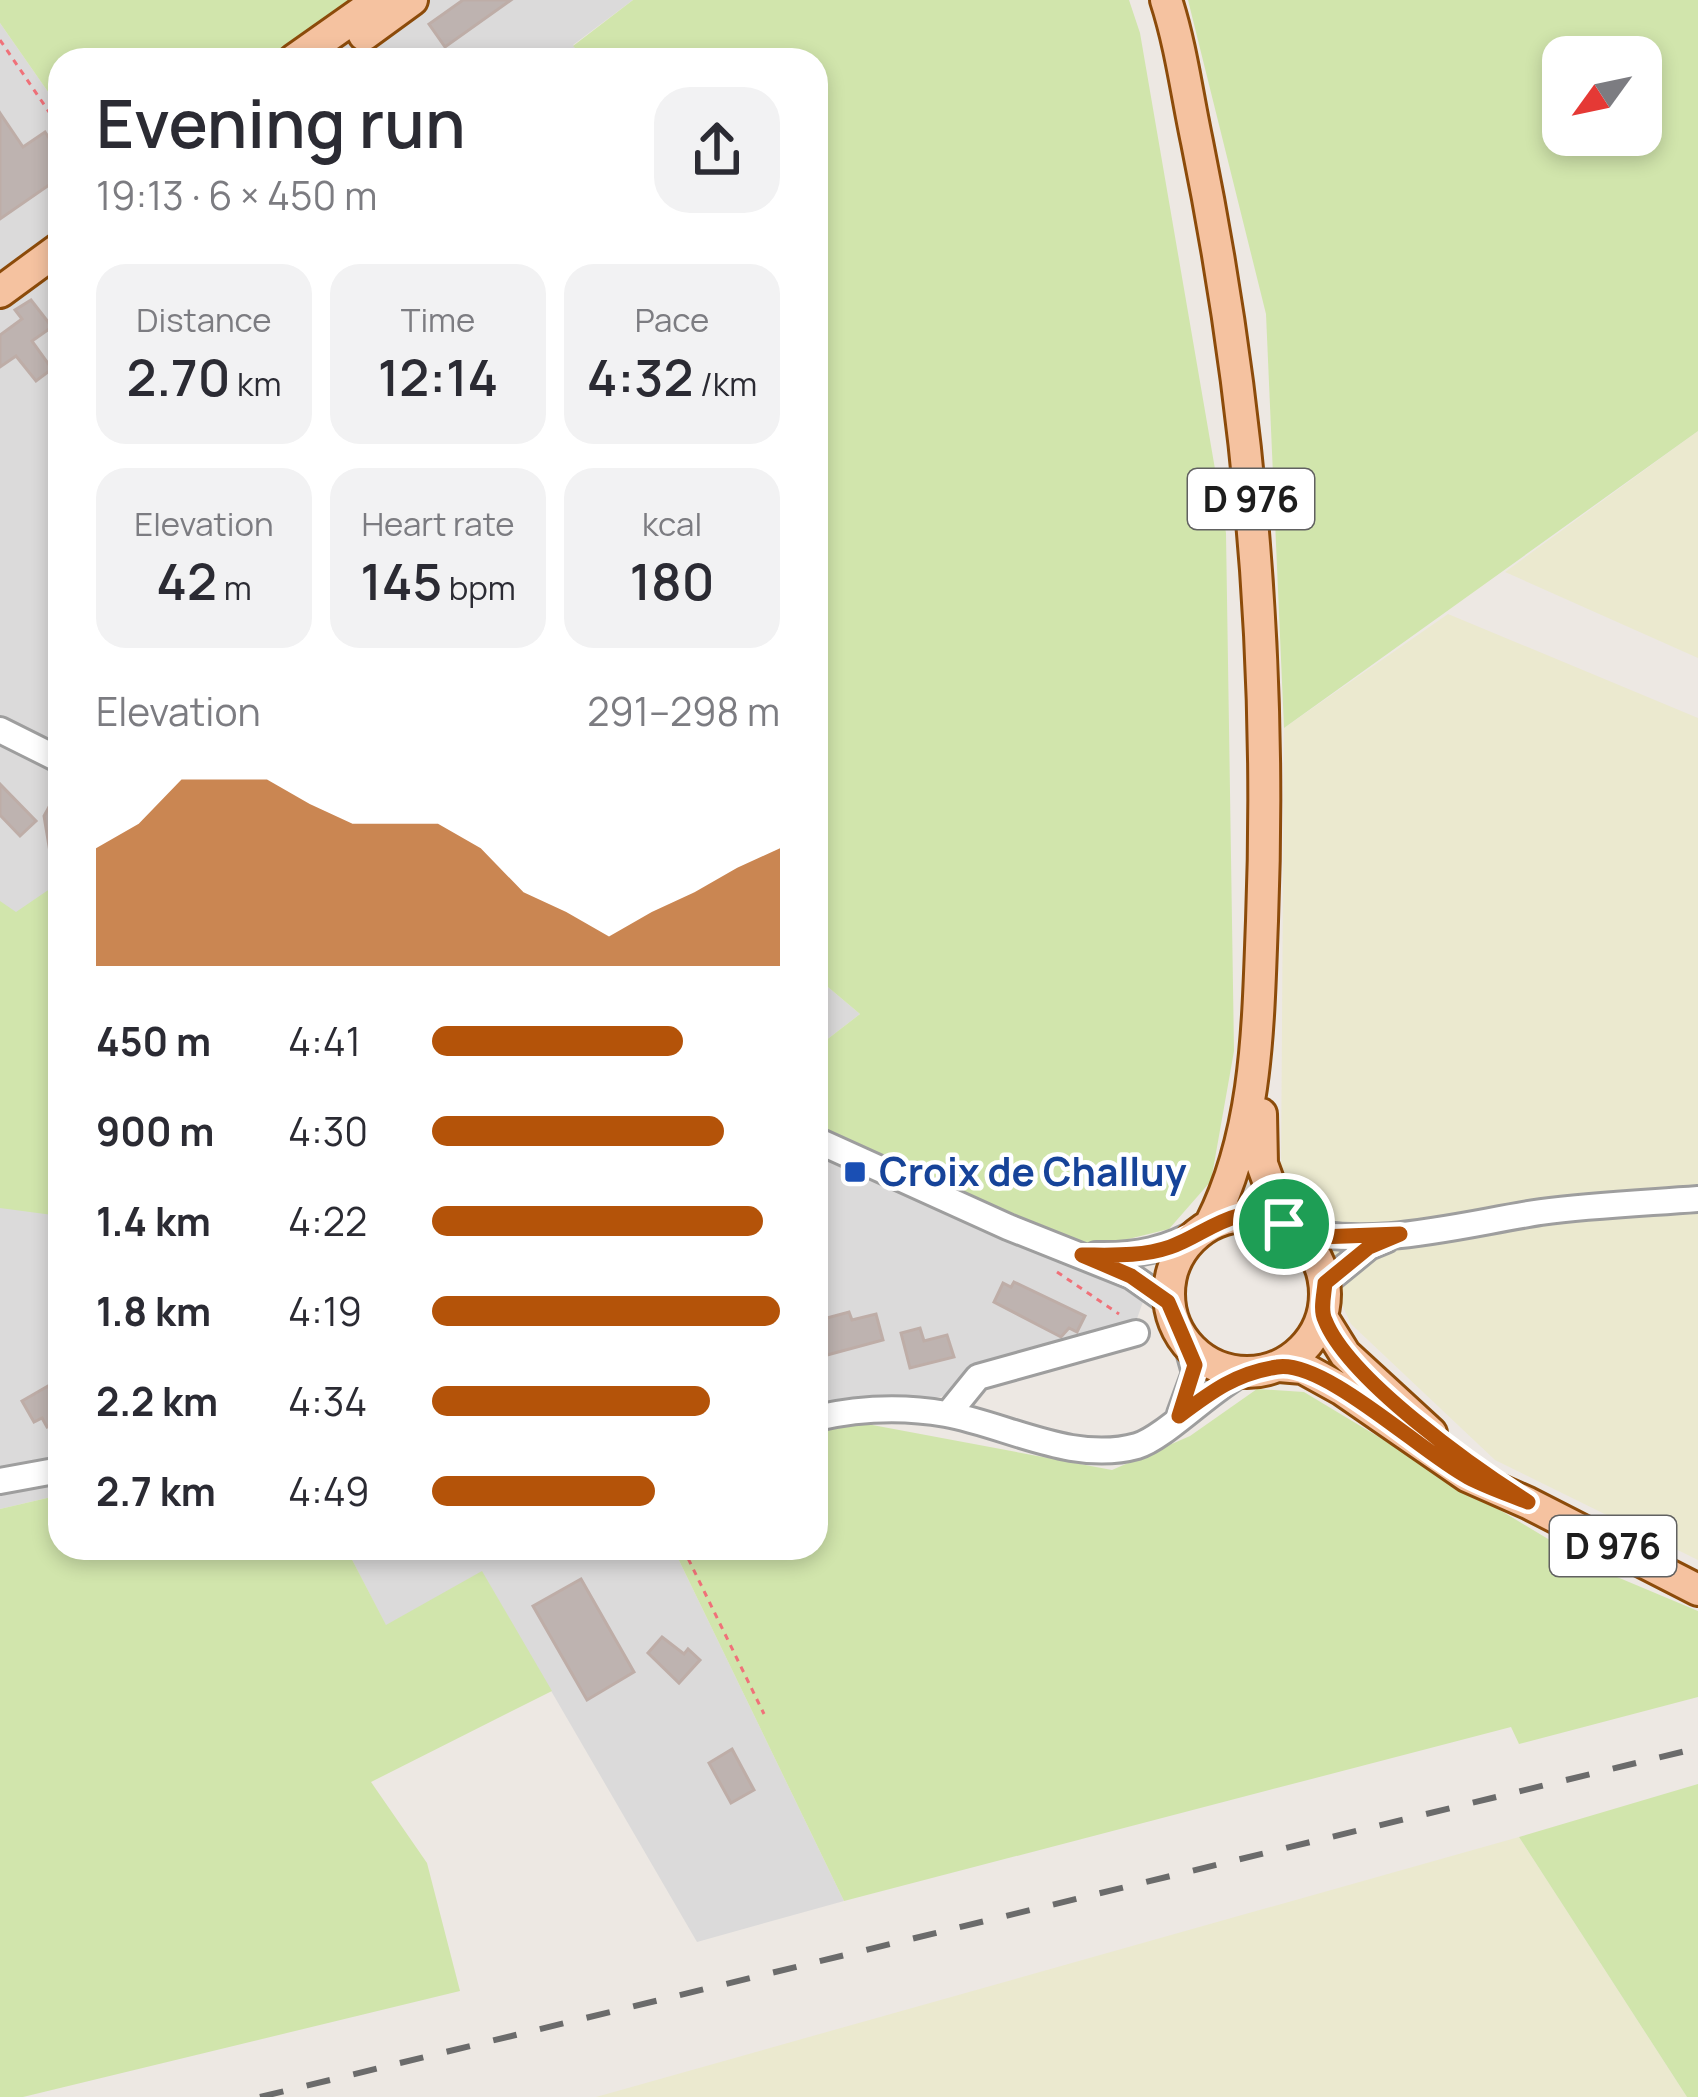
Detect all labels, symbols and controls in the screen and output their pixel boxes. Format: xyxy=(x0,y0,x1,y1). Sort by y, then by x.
north arrow xyxy=(1542,36,1662,156)
map controls xyxy=(1542,36,1662,156)
text: Evening run xyxy=(96,78,466,168)
button: share xyxy=(654,87,780,213)
text: 19:13 · 6 × 450 m xyxy=(96,168,377,222)
text: Distance xyxy=(136,297,272,342)
text: Time xyxy=(401,297,475,342)
text: Pace xyxy=(635,297,709,342)
text: 2.70 xyxy=(127,342,231,411)
text: 12:14 xyxy=(378,342,498,411)
text: 4:32 xyxy=(587,342,693,411)
text: km xyxy=(231,361,281,406)
text: /km xyxy=(693,361,757,406)
road number: D 976 xyxy=(1188,469,1314,529)
text: Elevation xyxy=(134,501,274,546)
text: Heart rate xyxy=(361,501,515,546)
text: kcal xyxy=(642,501,702,546)
text: 42 xyxy=(156,546,217,615)
text: 145 xyxy=(360,546,442,615)
text: 180 xyxy=(630,546,714,615)
text: m xyxy=(217,565,252,610)
text: bpm xyxy=(442,565,516,610)
text: Elevation xyxy=(96,684,261,738)
text: 291–298 m xyxy=(587,684,780,738)
text: 450 m xyxy=(96,1014,211,1068)
text: 4:41 xyxy=(288,1014,361,1068)
text: 900 m xyxy=(96,1104,214,1158)
text: 4:30 xyxy=(288,1104,368,1158)
place label: Croix de Challuy xyxy=(879,1144,1187,1198)
marker: Croix de Challuy xyxy=(842,1159,868,1185)
pin xyxy=(1233,1173,1335,1275)
icon: arrive xyxy=(1251,1191,1317,1257)
text: 1.4 km xyxy=(96,1194,211,1248)
text: 4:22 xyxy=(288,1194,367,1248)
text: 1.8 km xyxy=(96,1284,211,1338)
text: 4:19 xyxy=(288,1284,362,1338)
text: 2.2 km xyxy=(96,1374,218,1428)
text: 4:34 xyxy=(288,1374,367,1428)
text: 2.7 km xyxy=(96,1464,216,1518)
text: 4:49 xyxy=(288,1464,369,1518)
road number: D 976 xyxy=(1550,1516,1676,1576)

